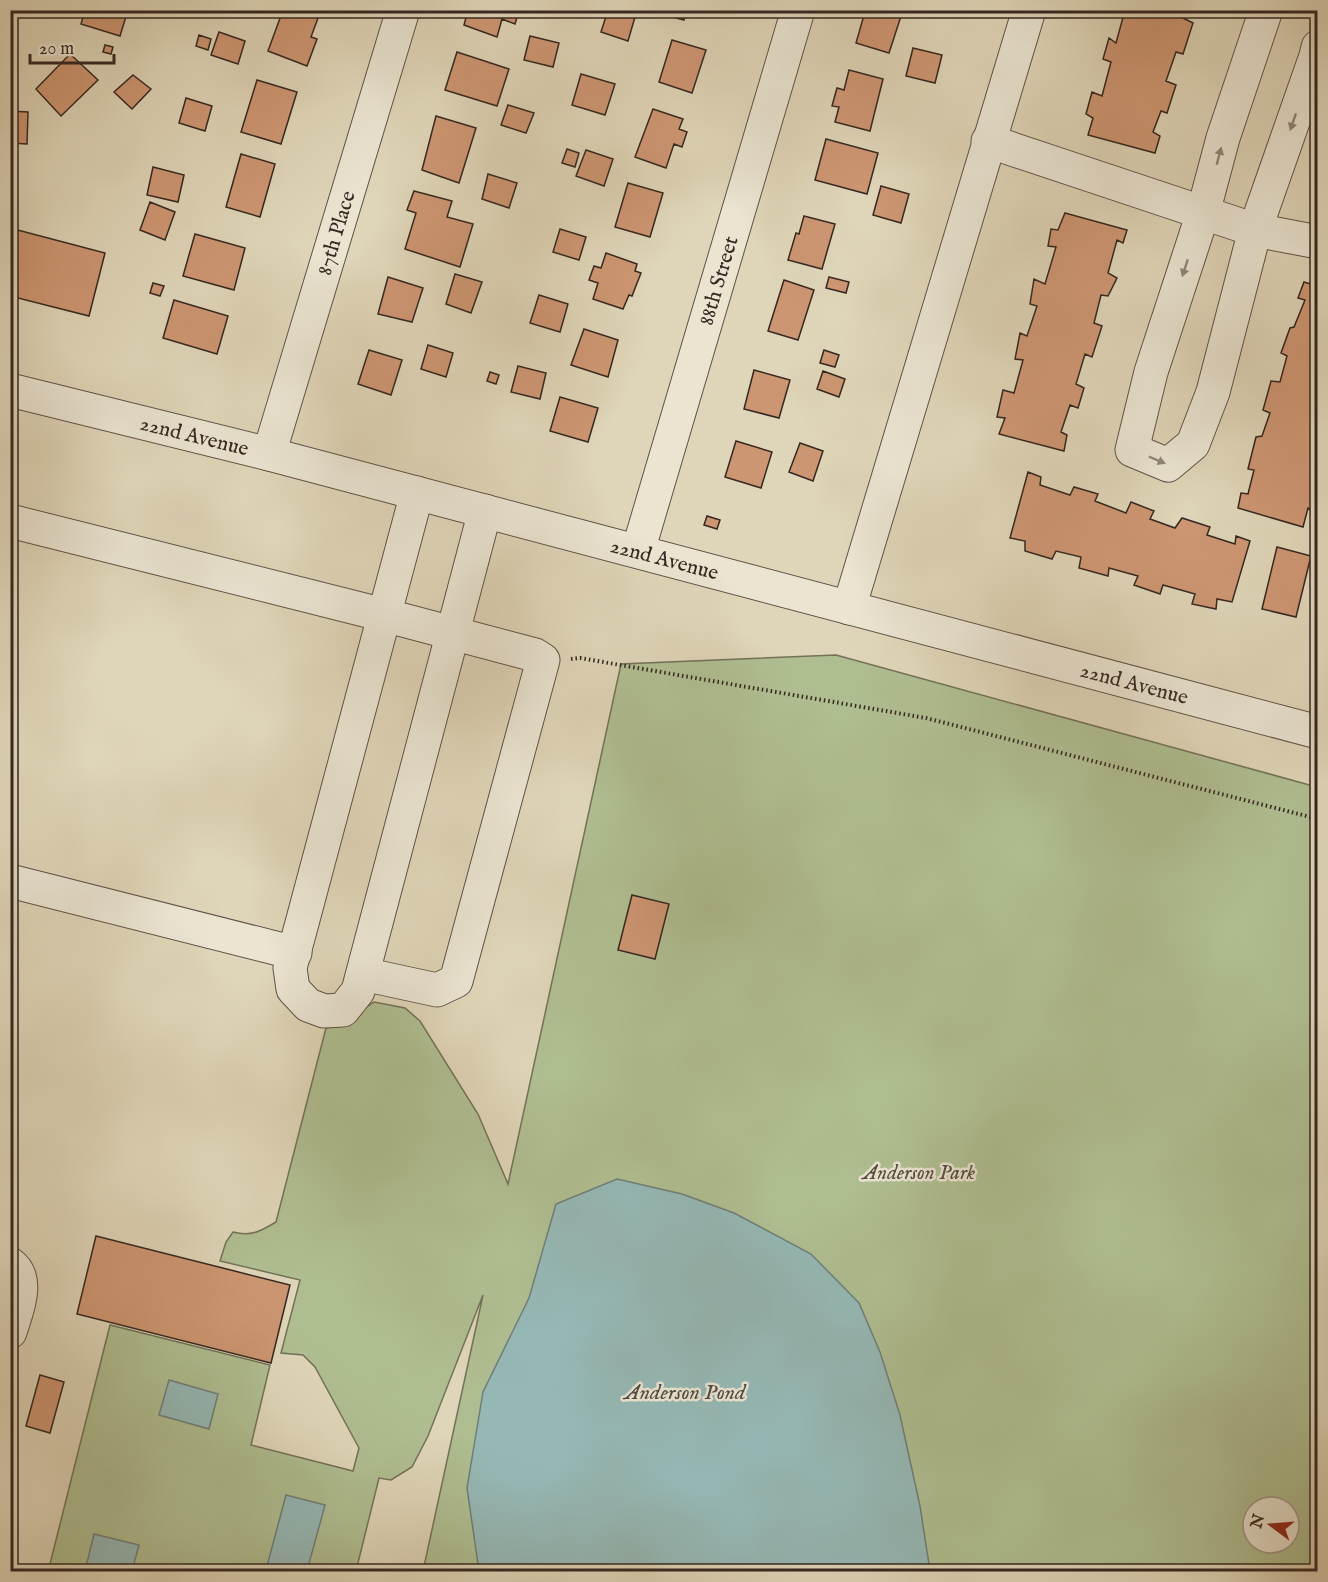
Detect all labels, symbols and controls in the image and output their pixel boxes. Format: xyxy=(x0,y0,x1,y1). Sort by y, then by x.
scale bar xyxy=(30,27,114,65)
text: 20 m xyxy=(39,38,74,61)
one-way arrow xyxy=(1287,113,1297,131)
one-way arrow xyxy=(1214,147,1224,165)
street label: 87th Place xyxy=(312,188,363,279)
street label: 88th Street xyxy=(693,233,745,329)
one-way arrow xyxy=(1180,259,1189,277)
street label: 22nd Avenue xyxy=(137,411,252,464)
one-way arrow xyxy=(1148,455,1166,465)
street label: 22nd Avenue xyxy=(607,533,722,588)
street label: 22nd Avenue xyxy=(1077,658,1191,712)
park label: Anderson Park xyxy=(861,1160,976,1187)
water label: Anderson Pond xyxy=(623,1379,747,1407)
north arrow xyxy=(1241,1495,1301,1555)
text: N xyxy=(1247,1512,1270,1532)

